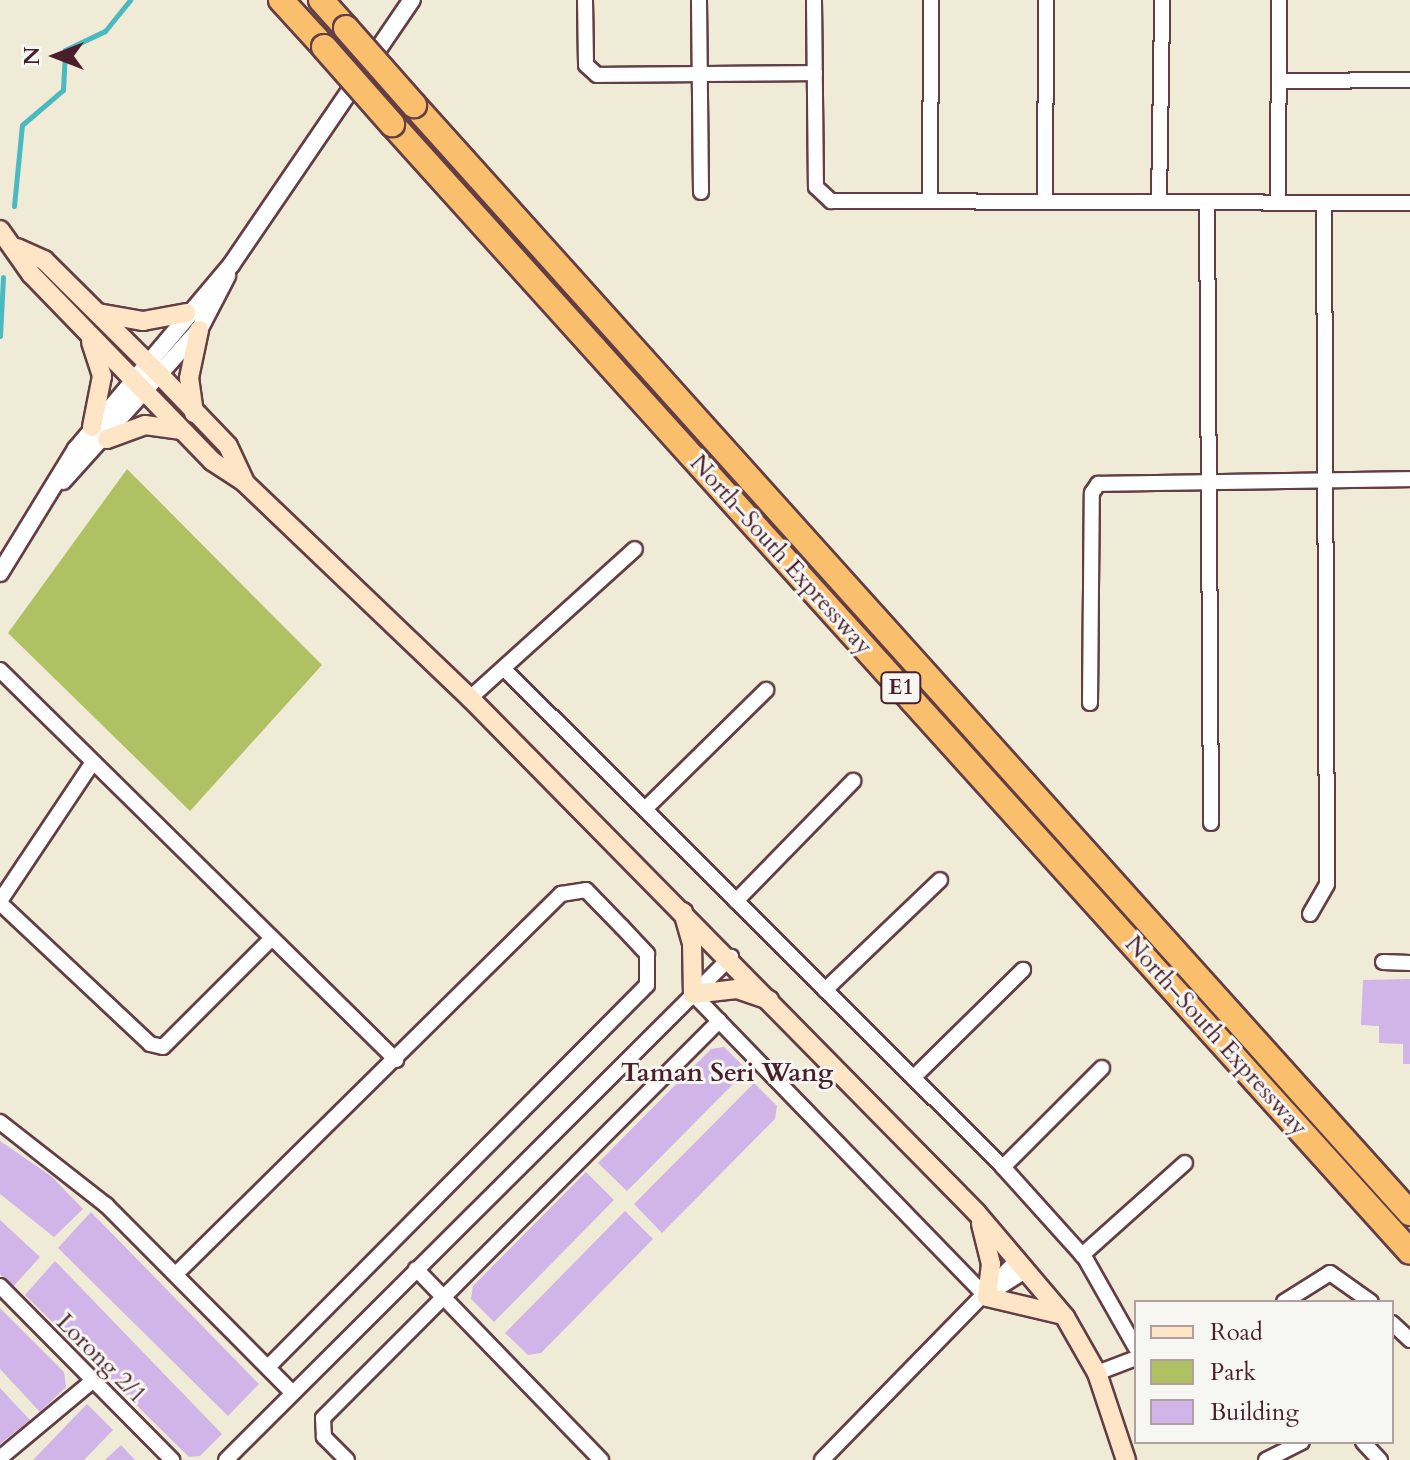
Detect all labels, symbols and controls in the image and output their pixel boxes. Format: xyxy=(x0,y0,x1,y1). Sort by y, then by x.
north arrow xyxy=(16,16,96,96)
text: N xyxy=(17,46,47,66)
street label: North–South Expressway xyxy=(684,449,878,661)
road number: E1 xyxy=(879,670,923,706)
street label: North–South Expressway xyxy=(1119,930,1313,1142)
district label: Taman Seri Wang xyxy=(621,1057,833,1089)
legend xyxy=(1134,1300,1394,1444)
street label: Lorong 2/1 xyxy=(50,1308,152,1410)
text: Road xyxy=(1210,1316,1263,1349)
text: Park xyxy=(1210,1356,1256,1389)
text: Building xyxy=(1210,1396,1299,1429)

